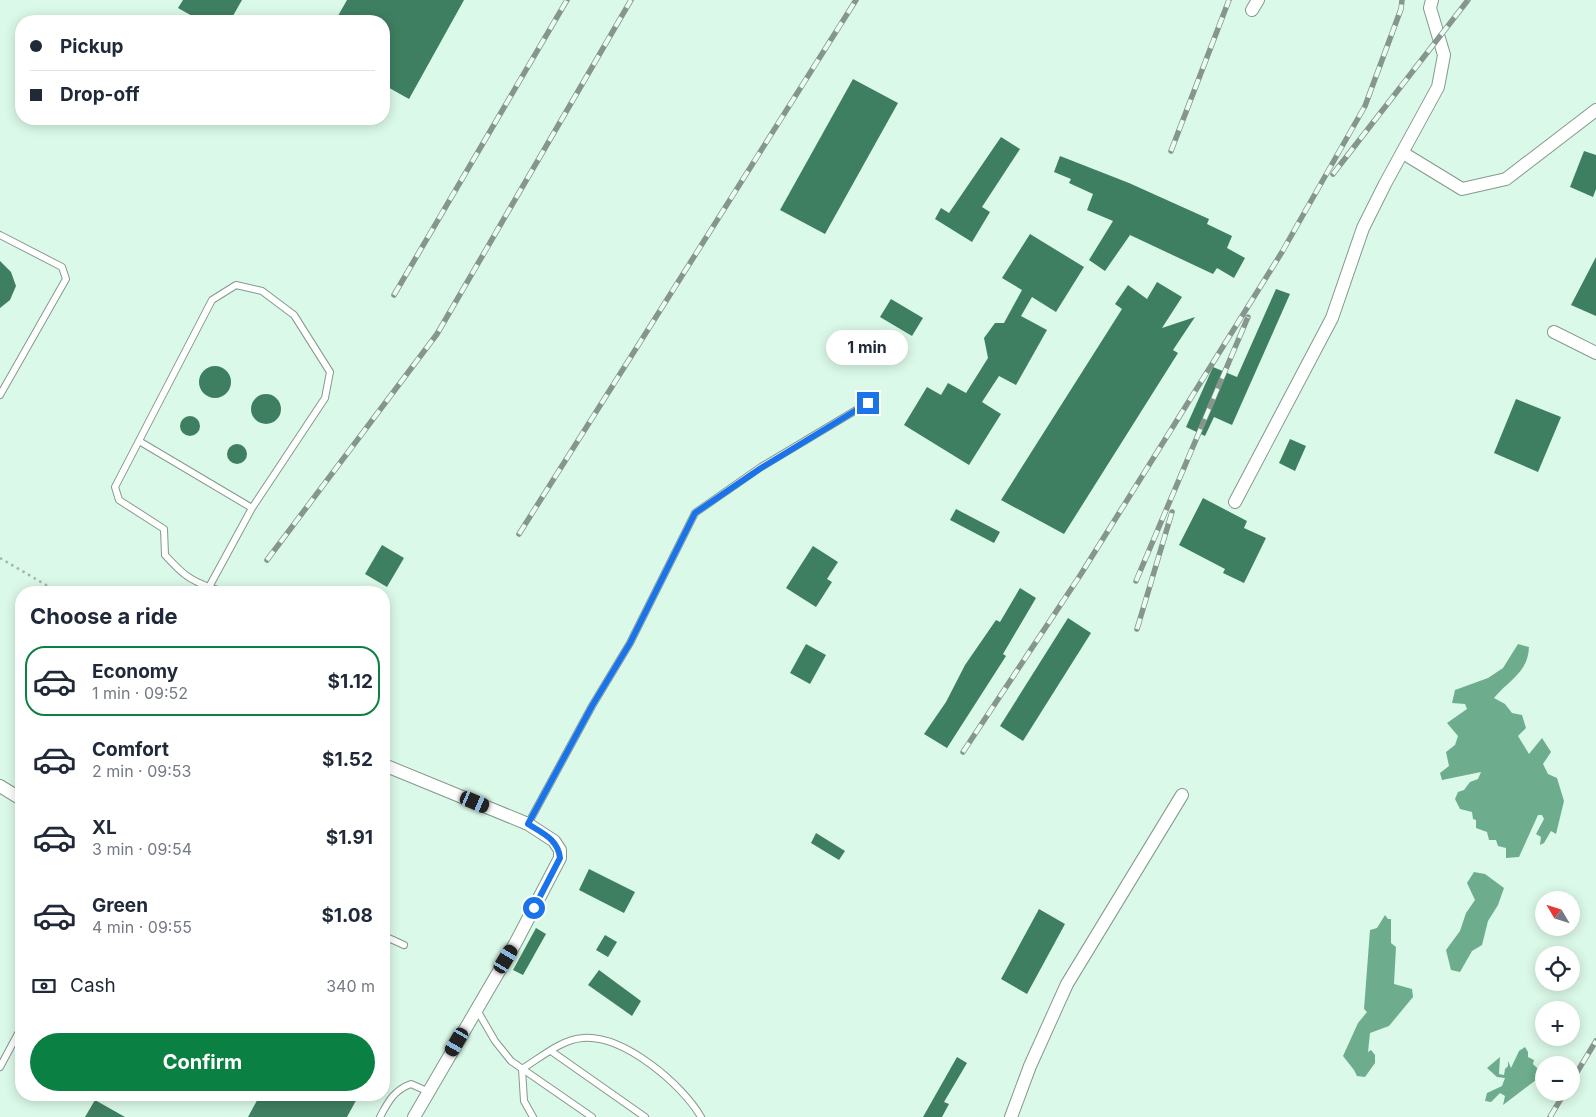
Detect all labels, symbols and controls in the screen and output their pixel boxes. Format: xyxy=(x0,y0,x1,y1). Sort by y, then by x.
text: Pickup xyxy=(60,35,123,58)
text: Drop-off xyxy=(60,83,140,106)
callout: 1 min xyxy=(827,330,909,366)
text: 1 min xyxy=(847,337,887,357)
route end xyxy=(857,392,879,414)
text: Choose a ride xyxy=(30,603,178,629)
icon: car xyxy=(32,659,77,704)
text: Economy xyxy=(92,660,178,683)
text: $1.12 xyxy=(328,670,373,693)
text: 1 min · 09:52 xyxy=(92,683,188,703)
icon: car xyxy=(32,737,77,782)
text: Comfort xyxy=(92,738,169,761)
text: $1.52 xyxy=(322,748,373,771)
text: 2 min · 09:53 xyxy=(92,761,191,781)
car xyxy=(458,789,491,815)
icon: car xyxy=(32,815,77,860)
text: XL xyxy=(92,816,117,839)
text: $1.91 xyxy=(326,826,373,849)
text: 3 min · 09:54 xyxy=(92,839,192,859)
north arrow xyxy=(1535,891,1580,936)
map controls xyxy=(1535,891,1580,1101)
icon: car xyxy=(32,893,77,938)
text: Green xyxy=(92,894,148,917)
route start xyxy=(523,897,545,919)
text: $1.08 xyxy=(321,904,373,927)
text: 4 min · 09:55 xyxy=(92,917,192,937)
car xyxy=(491,942,520,976)
button: locate xyxy=(1535,946,1580,991)
icon: cash xyxy=(30,972,58,1000)
text: Cash xyxy=(70,974,116,997)
text: 340 m xyxy=(326,976,375,996)
button: + xyxy=(1535,1001,1580,1046)
car xyxy=(443,1025,470,1059)
button: Confirm xyxy=(30,1033,375,1091)
button: − xyxy=(1535,1056,1580,1101)

